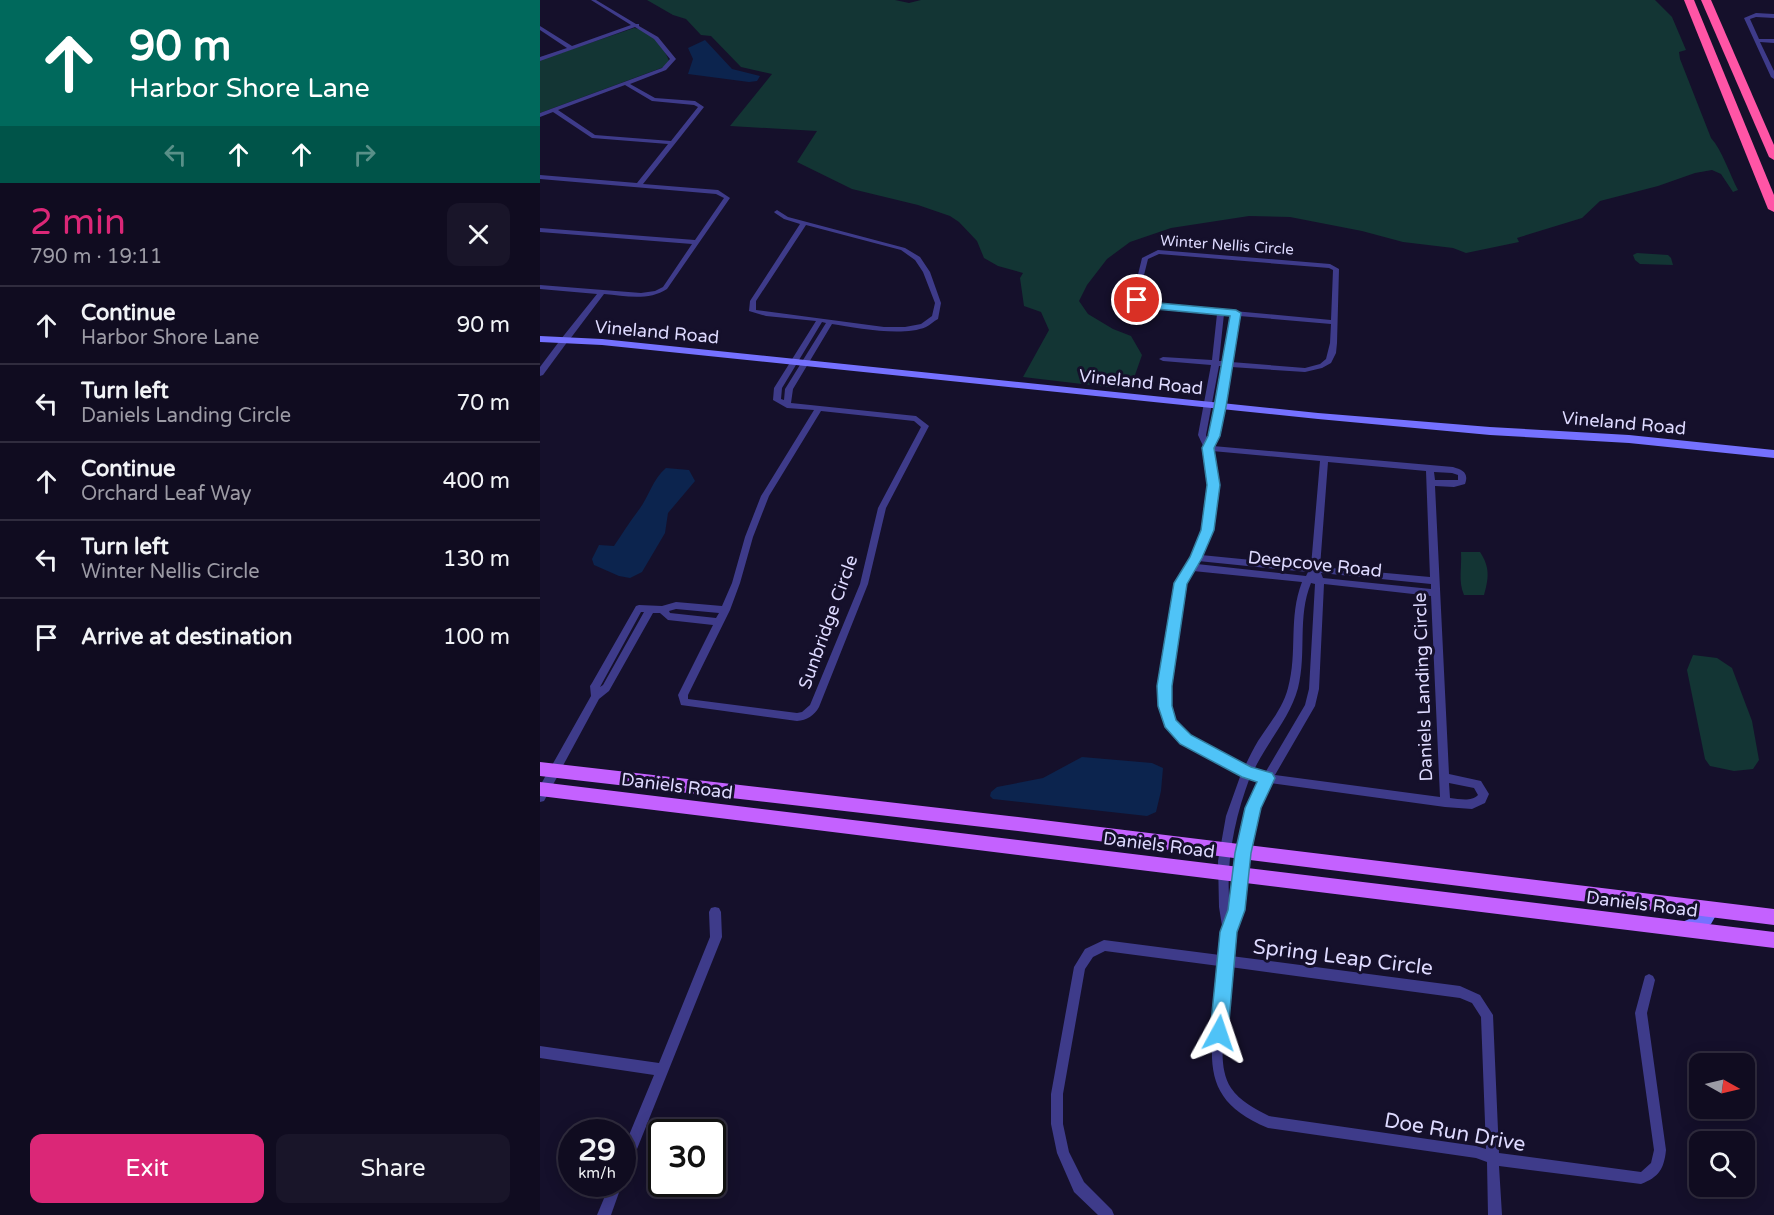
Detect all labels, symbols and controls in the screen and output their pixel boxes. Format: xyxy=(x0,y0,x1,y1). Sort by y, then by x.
text: 90 m xyxy=(129,21,231,72)
icon: ahead xyxy=(30,24,108,102)
text: Harbor Shore Lane xyxy=(129,72,370,105)
icon: left xyxy=(159,138,192,171)
icon: ahead xyxy=(222,138,255,171)
icon: ahead xyxy=(285,138,318,171)
icon: right xyxy=(348,138,381,171)
text: 2 min xyxy=(30,201,126,244)
button: close xyxy=(447,203,510,266)
street label: Winter Nellis Circle xyxy=(1160,231,1294,259)
text: 790 m · 19:11 xyxy=(30,245,162,269)
pin xyxy=(1111,274,1162,325)
icon: arrive xyxy=(1120,283,1153,316)
text: Continue xyxy=(81,300,176,326)
icon: ahead xyxy=(30,309,63,342)
text: 90 m xyxy=(456,312,510,338)
street label: Vineland Road xyxy=(594,316,720,348)
text: Harbor Shore Lane xyxy=(81,326,259,350)
street label: Vineland Road xyxy=(1078,365,1204,399)
text: Turn left xyxy=(81,378,169,404)
icon: left xyxy=(30,387,63,420)
text: 70 m xyxy=(456,390,510,416)
text: Daniels Landing Circle xyxy=(81,404,291,428)
street label: Vineland Road xyxy=(1561,407,1687,439)
text: Continue xyxy=(81,456,176,482)
icon: ahead xyxy=(30,465,63,498)
text: 400 m xyxy=(443,468,510,494)
text: Orchard Leaf Way xyxy=(81,482,252,506)
text: Turn left xyxy=(81,534,169,560)
icon: left xyxy=(30,543,63,576)
text: 130 m xyxy=(443,546,510,572)
street label: Deepcove Road xyxy=(1247,546,1383,582)
street label: Sunbridge Circle xyxy=(794,552,862,692)
text: Winter Nellis Circle xyxy=(81,560,260,584)
street label: Daniels Landing Circle xyxy=(1409,592,1437,782)
icon: arrive xyxy=(30,621,63,654)
text: Arrive at destination xyxy=(81,624,292,650)
text: 100 m xyxy=(443,624,510,650)
street label: Daniels Road xyxy=(620,768,734,804)
street label: Daniels Road xyxy=(1102,827,1216,863)
street label: Daniels Road xyxy=(1585,886,1699,922)
street label: Spring Leap Circle xyxy=(1252,934,1434,981)
position arrow xyxy=(1187,1001,1251,1065)
north arrow xyxy=(1689,1053,1755,1119)
map controls xyxy=(1689,1053,1755,1197)
street label: Doe Run Drive xyxy=(1382,1108,1528,1157)
speed limit sign: 30 xyxy=(648,1119,726,1197)
button: search xyxy=(1689,1131,1755,1197)
text: 29 xyxy=(578,1132,616,1169)
button: Exit xyxy=(30,1134,264,1203)
button: Share xyxy=(276,1134,510,1203)
text: km/h xyxy=(578,1164,616,1182)

